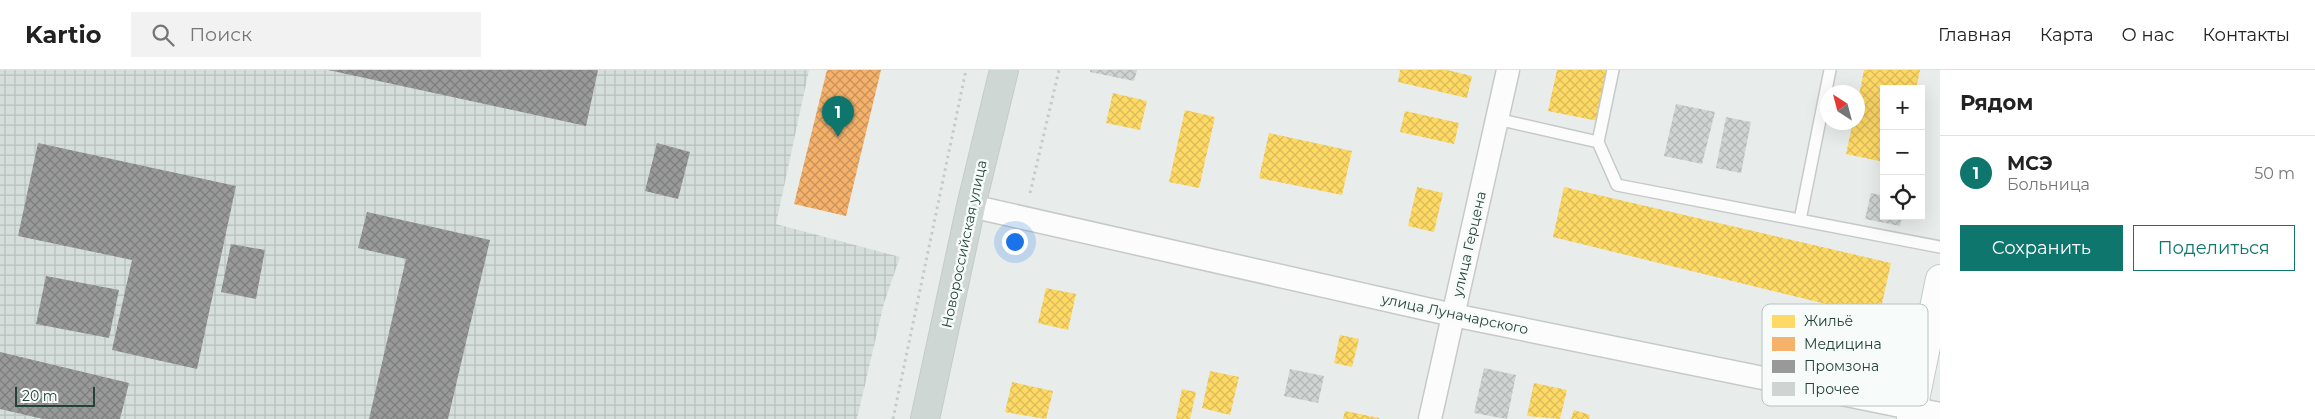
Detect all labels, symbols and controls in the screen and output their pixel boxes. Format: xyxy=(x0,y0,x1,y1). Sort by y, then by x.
search box xyxy=(131,12,481,57)
text: Kartio xyxy=(25,20,101,49)
icon: search xyxy=(149,21,177,49)
text: Поиск xyxy=(189,23,252,46)
text: Главная xyxy=(1938,24,2012,46)
text: Карта xyxy=(2040,24,2094,46)
text: О нас xyxy=(2122,24,2174,46)
text: Контакты xyxy=(2202,24,2290,46)
north arrow xyxy=(1820,85,1865,130)
map controls xyxy=(1880,85,1925,220)
button: + xyxy=(1880,85,1925,130)
text: Рядом xyxy=(1960,90,2033,115)
pin: 1 xyxy=(822,96,854,137)
button: − xyxy=(1880,130,1925,175)
text: МСЭ xyxy=(2007,152,2053,175)
street label: Новороссийская улица xyxy=(937,158,991,330)
text: 1 xyxy=(1973,164,1979,183)
text: 50 m xyxy=(2254,164,2295,183)
button: locate xyxy=(1880,175,1925,220)
text: Больница xyxy=(2007,175,2090,194)
street label: улица Герцена xyxy=(1448,189,1490,300)
button: Сохранить xyxy=(1960,225,2123,271)
button: Поделиться xyxy=(2133,225,2295,271)
your location xyxy=(1002,229,1028,255)
street label: улица Луначарского xyxy=(1379,289,1530,338)
legend xyxy=(1762,304,1928,406)
text: Жильё xyxy=(1804,312,1853,330)
text: Медицина xyxy=(1804,335,1882,353)
text: Промзона xyxy=(1804,357,1879,375)
text: Прочее xyxy=(1804,380,1860,398)
scale bar xyxy=(15,384,95,407)
text: 20 m xyxy=(22,387,58,405)

